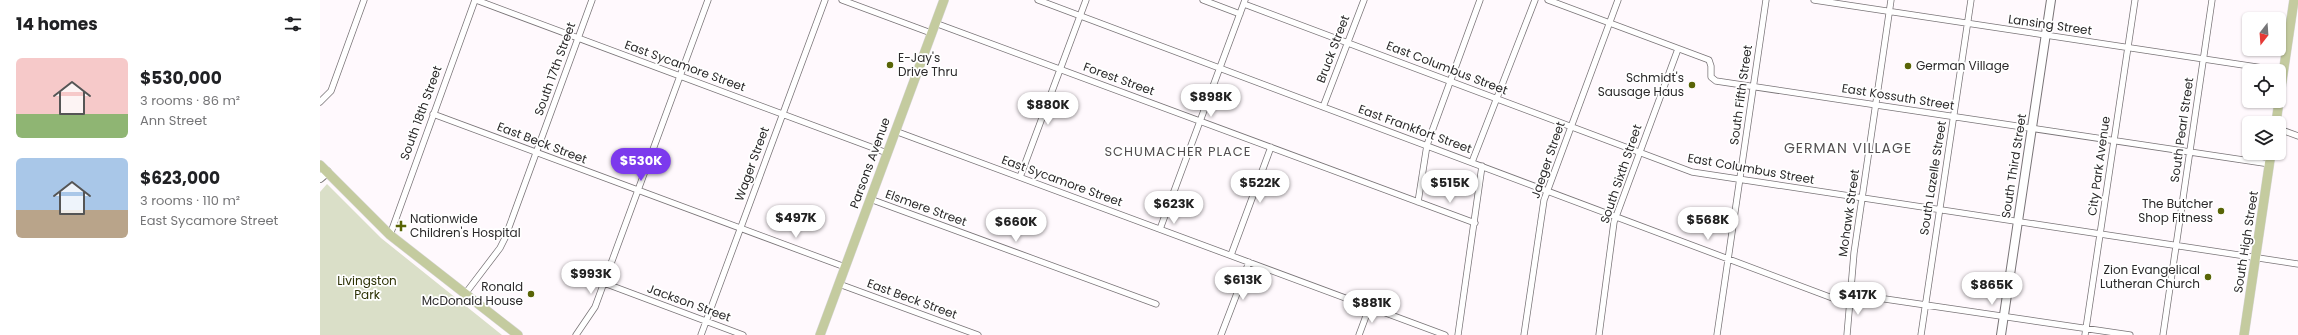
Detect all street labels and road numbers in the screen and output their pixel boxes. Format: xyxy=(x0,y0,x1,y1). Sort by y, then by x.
street label: Lansing Street xyxy=(2007,10,2093,39)
street label: Bruck Street xyxy=(1312,12,1353,85)
street label: South 17th Street xyxy=(530,20,579,118)
street label: East Sycamore Street xyxy=(622,36,748,95)
street label: East Columbus Street xyxy=(1384,37,1510,98)
street label: South Fifth Street xyxy=(1725,44,1756,146)
street label: Forest Street xyxy=(1081,58,1157,99)
street label: South 18th Street xyxy=(396,63,446,162)
street label: South Pearl Street xyxy=(2166,76,2197,184)
street label: East Kossuth Street xyxy=(1841,79,1955,114)
street label: East Frankfort Street xyxy=(1356,100,1474,157)
street label: South Third Street xyxy=(1997,112,2030,219)
street label: Parsons Avenue xyxy=(845,115,894,211)
street label: City Park Avenue xyxy=(2083,115,2114,217)
street label: East Beck Street xyxy=(495,118,589,167)
street label: Jaeger Street xyxy=(1526,119,1569,201)
street label: South Lazelle Street xyxy=(1915,120,1950,236)
street label: South Sixth Street xyxy=(1596,122,1645,226)
street label: Wager Street xyxy=(730,124,773,203)
street label: East Columbus Street xyxy=(1686,149,1816,188)
street label: East Sycamore Street xyxy=(999,151,1125,210)
street label: Mohawk Street xyxy=(1834,168,1863,258)
street label: Elsmere Street xyxy=(883,185,969,230)
street label: South High Street xyxy=(2229,190,2262,294)
street label: East Beck Street xyxy=(865,274,960,323)
street label: Jackson Street xyxy=(645,280,733,326)

